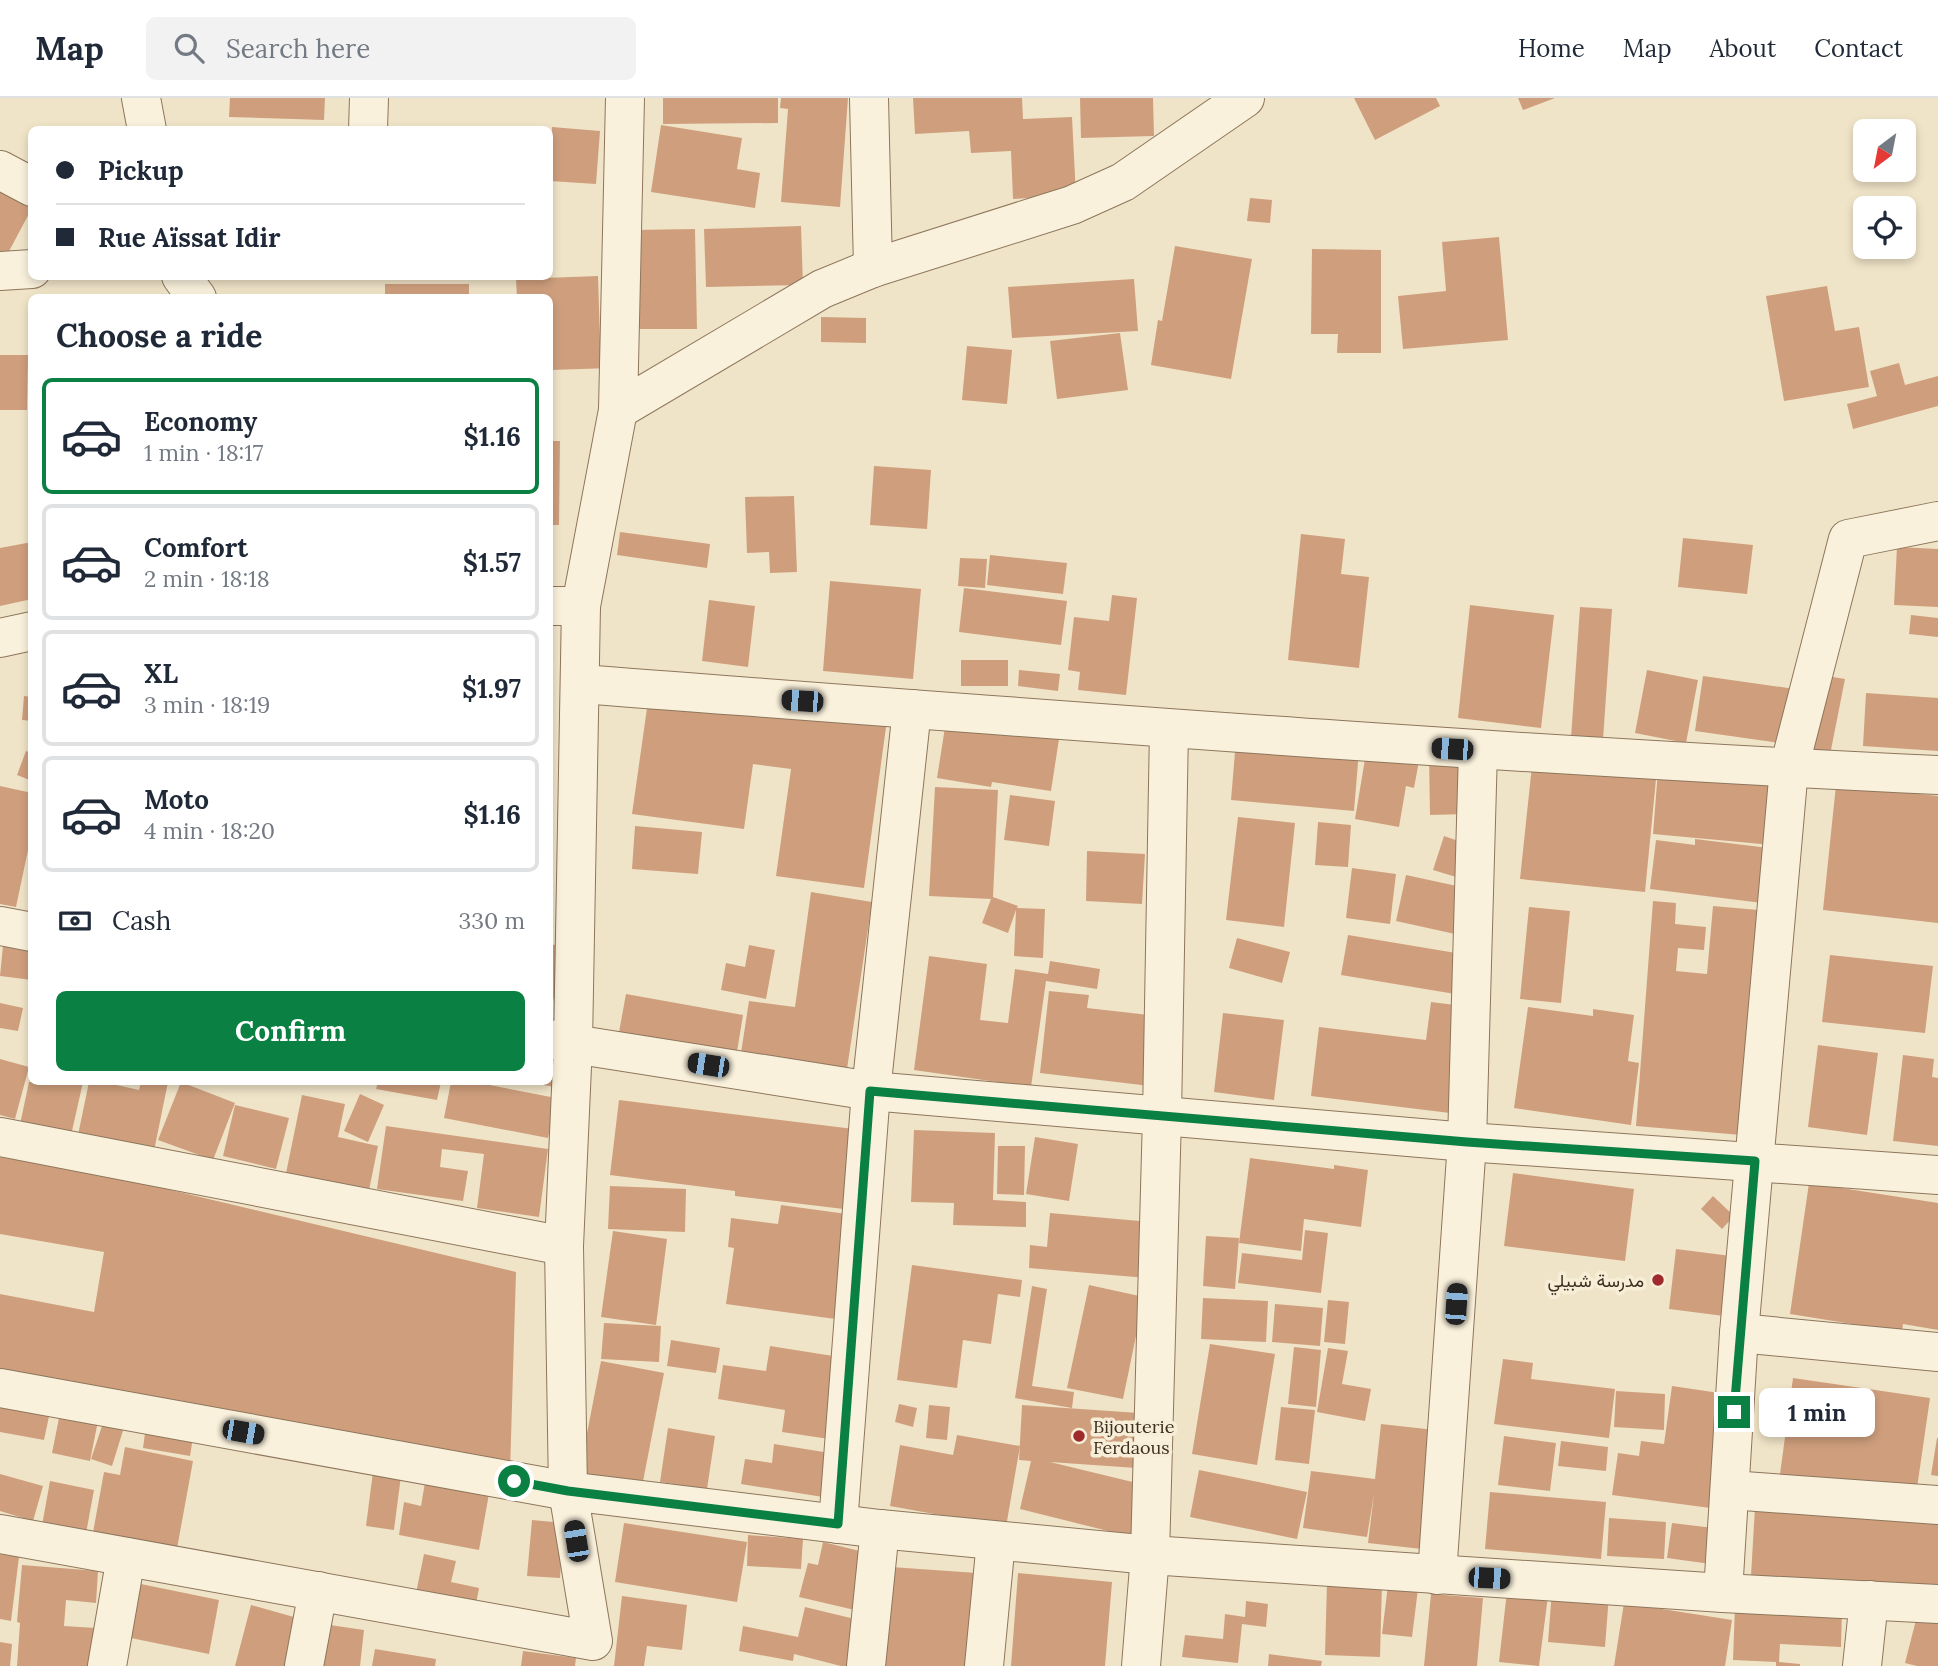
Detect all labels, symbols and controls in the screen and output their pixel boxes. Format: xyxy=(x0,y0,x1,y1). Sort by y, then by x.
search box xyxy=(146,17,636,80)
text: Map xyxy=(35,27,104,69)
icon: search xyxy=(170,29,208,67)
text: Search here xyxy=(226,32,370,65)
text: Home xyxy=(1518,33,1585,64)
text: Map xyxy=(1623,33,1672,64)
text: About xyxy=(1710,33,1776,64)
text: Contact xyxy=(1814,33,1903,64)
north arrow xyxy=(1853,119,1916,182)
map controls xyxy=(1853,119,1916,259)
text: Pickup xyxy=(98,154,184,187)
button: locate xyxy=(1853,196,1916,259)
text: Rue Aïssat Idir xyxy=(98,221,281,254)
text: Choose a ride xyxy=(56,315,263,356)
icon: car xyxy=(60,405,123,468)
text: Economy xyxy=(144,405,257,438)
text: $1.16 xyxy=(464,420,521,453)
text: 1 min · 18:17 xyxy=(144,438,263,467)
icon: car xyxy=(60,531,123,594)
text: Comfort xyxy=(144,531,248,564)
text: $1.57 xyxy=(463,546,521,579)
text: 2 min · 18:18 xyxy=(144,564,270,593)
icon: car xyxy=(60,657,123,720)
text: XL xyxy=(144,657,178,690)
text: $1.97 xyxy=(462,672,521,705)
car xyxy=(781,689,824,713)
text: 3 min · 18:19 xyxy=(144,690,270,719)
car xyxy=(1431,737,1474,761)
icon: car xyxy=(60,783,123,846)
text: Moto xyxy=(144,783,209,816)
text: $1.16 xyxy=(464,798,521,831)
text: 4 min · 18:20 xyxy=(144,816,275,845)
icon: cash xyxy=(56,902,94,940)
text: Cash xyxy=(112,904,171,937)
text: 330 m xyxy=(458,906,525,935)
button: Confirm xyxy=(56,991,525,1071)
car xyxy=(686,1051,731,1079)
place label: مدرسة شبيلي xyxy=(1547,1269,1644,1296)
marker: مدرسة شبيلي xyxy=(1650,1272,1666,1288)
car xyxy=(1445,1282,1468,1326)
callout: 1 min xyxy=(1758,1388,1874,1436)
route end xyxy=(1718,1396,1750,1428)
text: 1 min xyxy=(1788,1398,1846,1427)
place label: Bijouterie Ferdaous xyxy=(1093,1415,1175,1459)
car xyxy=(221,1418,266,1446)
marker: Bijouterie Ferdaous xyxy=(1071,1428,1087,1444)
route start xyxy=(498,1465,530,1497)
car xyxy=(563,1519,590,1563)
car xyxy=(1468,1566,1511,1590)

